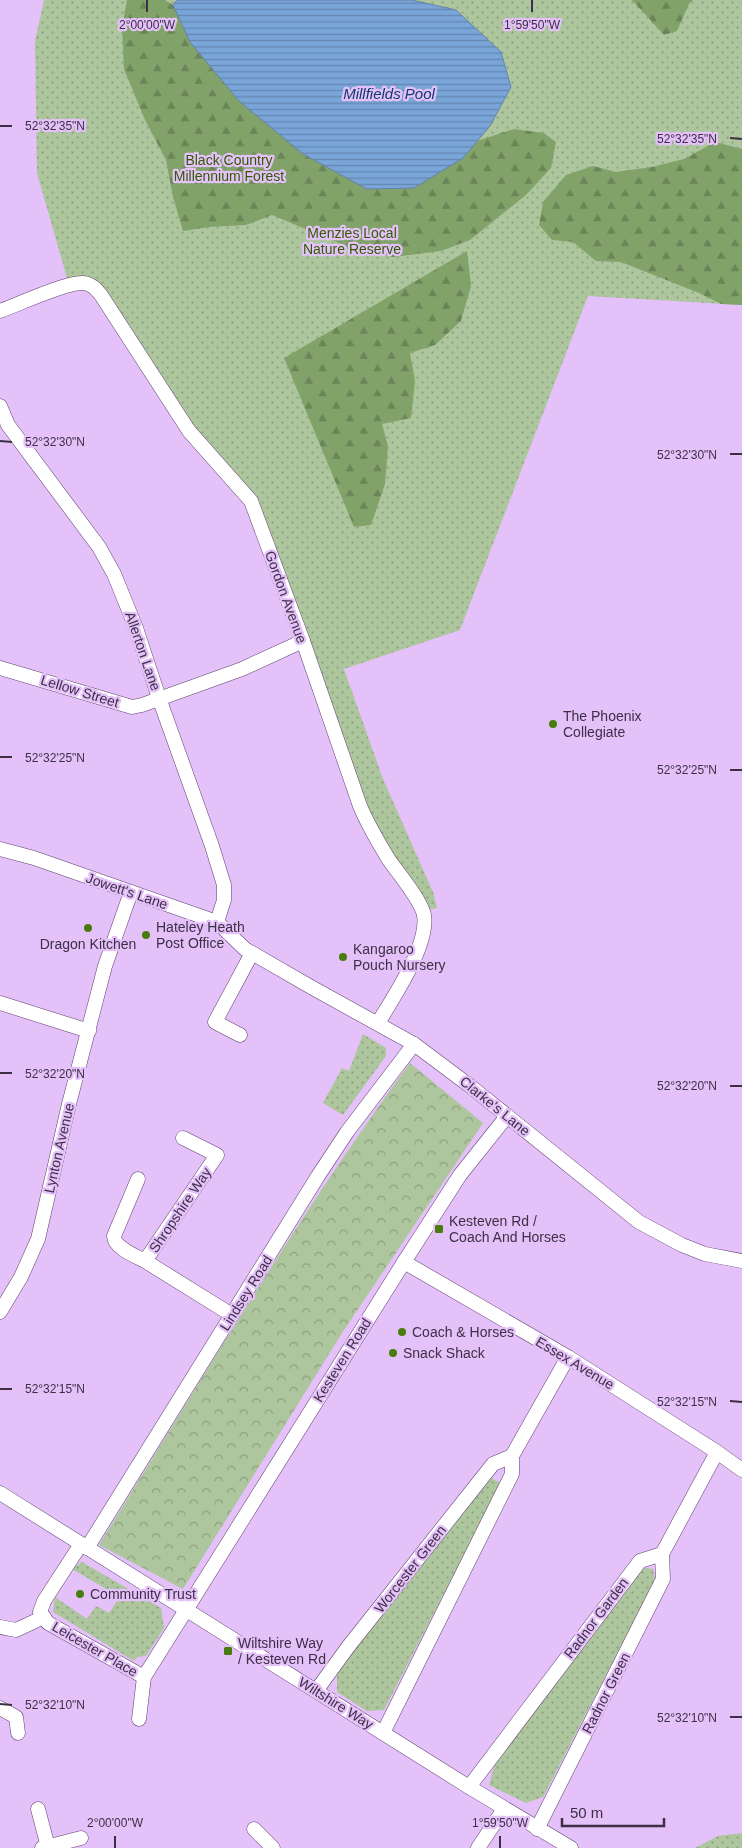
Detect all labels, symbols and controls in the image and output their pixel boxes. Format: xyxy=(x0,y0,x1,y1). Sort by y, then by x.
text: 2°00'00"W xyxy=(119,18,176,32)
text: 1°59'50"W xyxy=(504,18,561,32)
water label: Millfields Pool xyxy=(343,85,436,102)
text: 52°32'35"N xyxy=(25,119,85,133)
text: 52°32'35"N xyxy=(657,132,717,146)
park label: Black Country Millennium Forest xyxy=(174,152,284,184)
park label: Menzies Local Nature Reserve xyxy=(303,225,401,257)
text: 52°32'30"N xyxy=(25,435,85,449)
text: 52°32'30"N xyxy=(657,448,717,462)
street label: Gordon Avenue xyxy=(262,549,310,646)
street label: Allerton Lane xyxy=(122,609,164,693)
street label: Lellow Street xyxy=(39,672,121,711)
place label: The Phoenix Collegiate xyxy=(563,708,642,740)
marker: The Phoenix Collegiate xyxy=(547,718,559,730)
text: 52°32'25"N xyxy=(25,751,85,765)
text: 52°32'25"N xyxy=(657,763,717,777)
street label: Jowett's Lane xyxy=(84,870,170,912)
place label: Hateley Heath Post Office xyxy=(156,919,245,951)
marker: Dragon Kitchen xyxy=(82,922,94,934)
marker: Hateley Heath Post Office xyxy=(140,929,152,941)
place label: Dragon Kitchen xyxy=(40,936,136,952)
place label: Kangaroo Pouch Nursery xyxy=(353,941,446,973)
marker: Kangaroo Pouch Nursery xyxy=(337,951,349,963)
text: 52°32'20"N xyxy=(25,1067,85,1081)
street label: Clarke's Lane xyxy=(457,1073,533,1139)
text: 52°32'20"N xyxy=(657,1079,717,1093)
street label: Lynton Avenue xyxy=(41,1101,77,1195)
street label: Shropshire Way xyxy=(146,1164,214,1256)
place label: Kesteven Rd / Coach And Horses xyxy=(449,1213,566,1245)
marker: Kesteven Rd / Coach And Horses xyxy=(433,1223,445,1235)
street label: Lindsey Road xyxy=(217,1252,275,1334)
street label: Kesteven Road xyxy=(310,1315,374,1405)
place label: Coach & Horses xyxy=(412,1324,514,1340)
marker: Coach & Horses xyxy=(396,1326,408,1338)
street label: Essex Avenue xyxy=(533,1333,617,1393)
place label: Snack Shack xyxy=(403,1345,486,1361)
marker: Snack Shack xyxy=(387,1347,399,1359)
text: 52°32'15"N xyxy=(25,1382,85,1396)
text: 52°32'15"N xyxy=(657,1395,717,1409)
street label: Worcester Green xyxy=(371,1522,449,1616)
street label: Radnor Garden xyxy=(561,1575,631,1661)
place label: Community Trust xyxy=(90,1586,196,1602)
marker: Community Trust xyxy=(74,1588,86,1600)
street label: Leicester Place xyxy=(50,1618,141,1680)
place label: Wiltshire Way / Kesteven Rd xyxy=(238,1635,326,1667)
marker: Wiltshire Way / Kesteven Rd xyxy=(222,1645,234,1657)
street label: Radnor Green xyxy=(579,1650,633,1736)
street label: Wiltshire Way xyxy=(296,1674,376,1732)
text: 52°32'10"N xyxy=(25,1698,85,1712)
text: 52°32'10"N xyxy=(657,1711,717,1725)
scale bar xyxy=(562,1796,664,1828)
text: 50 m xyxy=(570,1804,603,1821)
text: 2°00'00"W xyxy=(87,1816,144,1830)
text: 1°59'50"W xyxy=(472,1816,529,1830)

